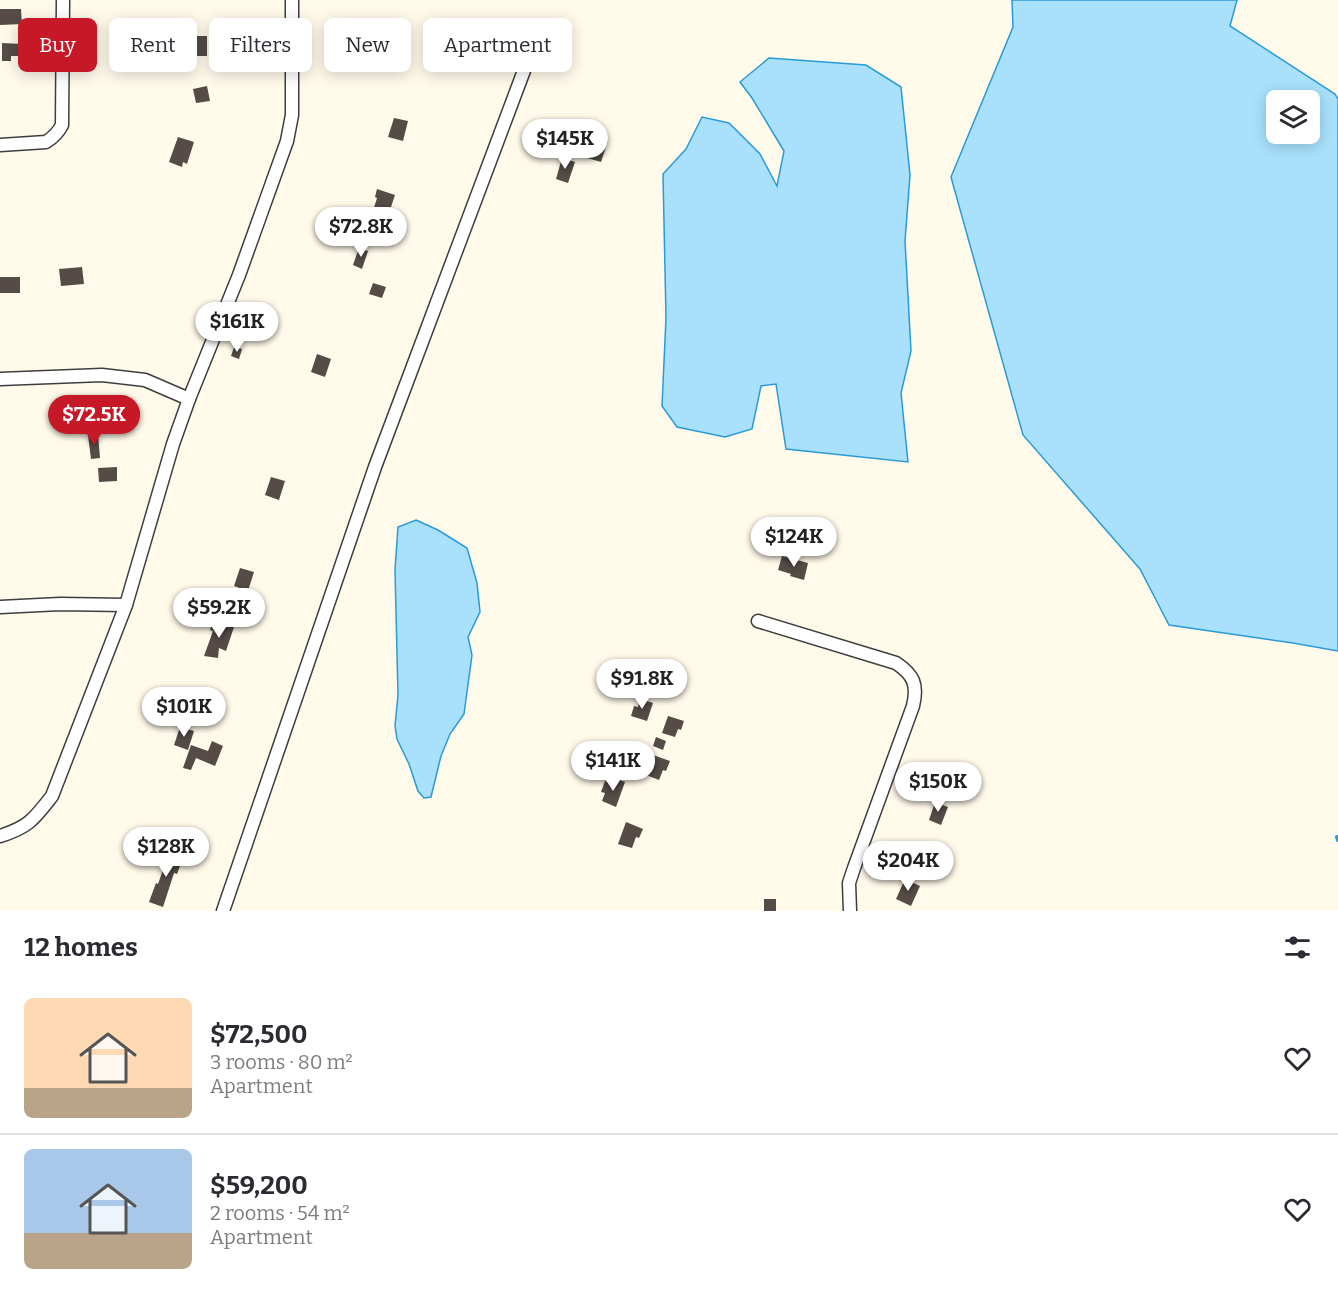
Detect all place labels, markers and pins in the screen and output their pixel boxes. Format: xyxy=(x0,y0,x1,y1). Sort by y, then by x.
pin: $145K xyxy=(523,119,607,170)
pin: $72.8K xyxy=(312,207,410,258)
pin: $161K xyxy=(195,302,279,353)
pin: $72.5K xyxy=(45,395,143,446)
pin: $124K xyxy=(752,517,836,568)
pin: $59.2K xyxy=(170,588,268,639)
pin: $91.8K xyxy=(593,659,691,710)
pin: $101K xyxy=(142,687,226,738)
pin: $141K xyxy=(571,741,655,792)
pin: $150K xyxy=(896,762,980,813)
pin: $128K xyxy=(124,827,208,878)
pin: $204K xyxy=(866,841,950,892)

